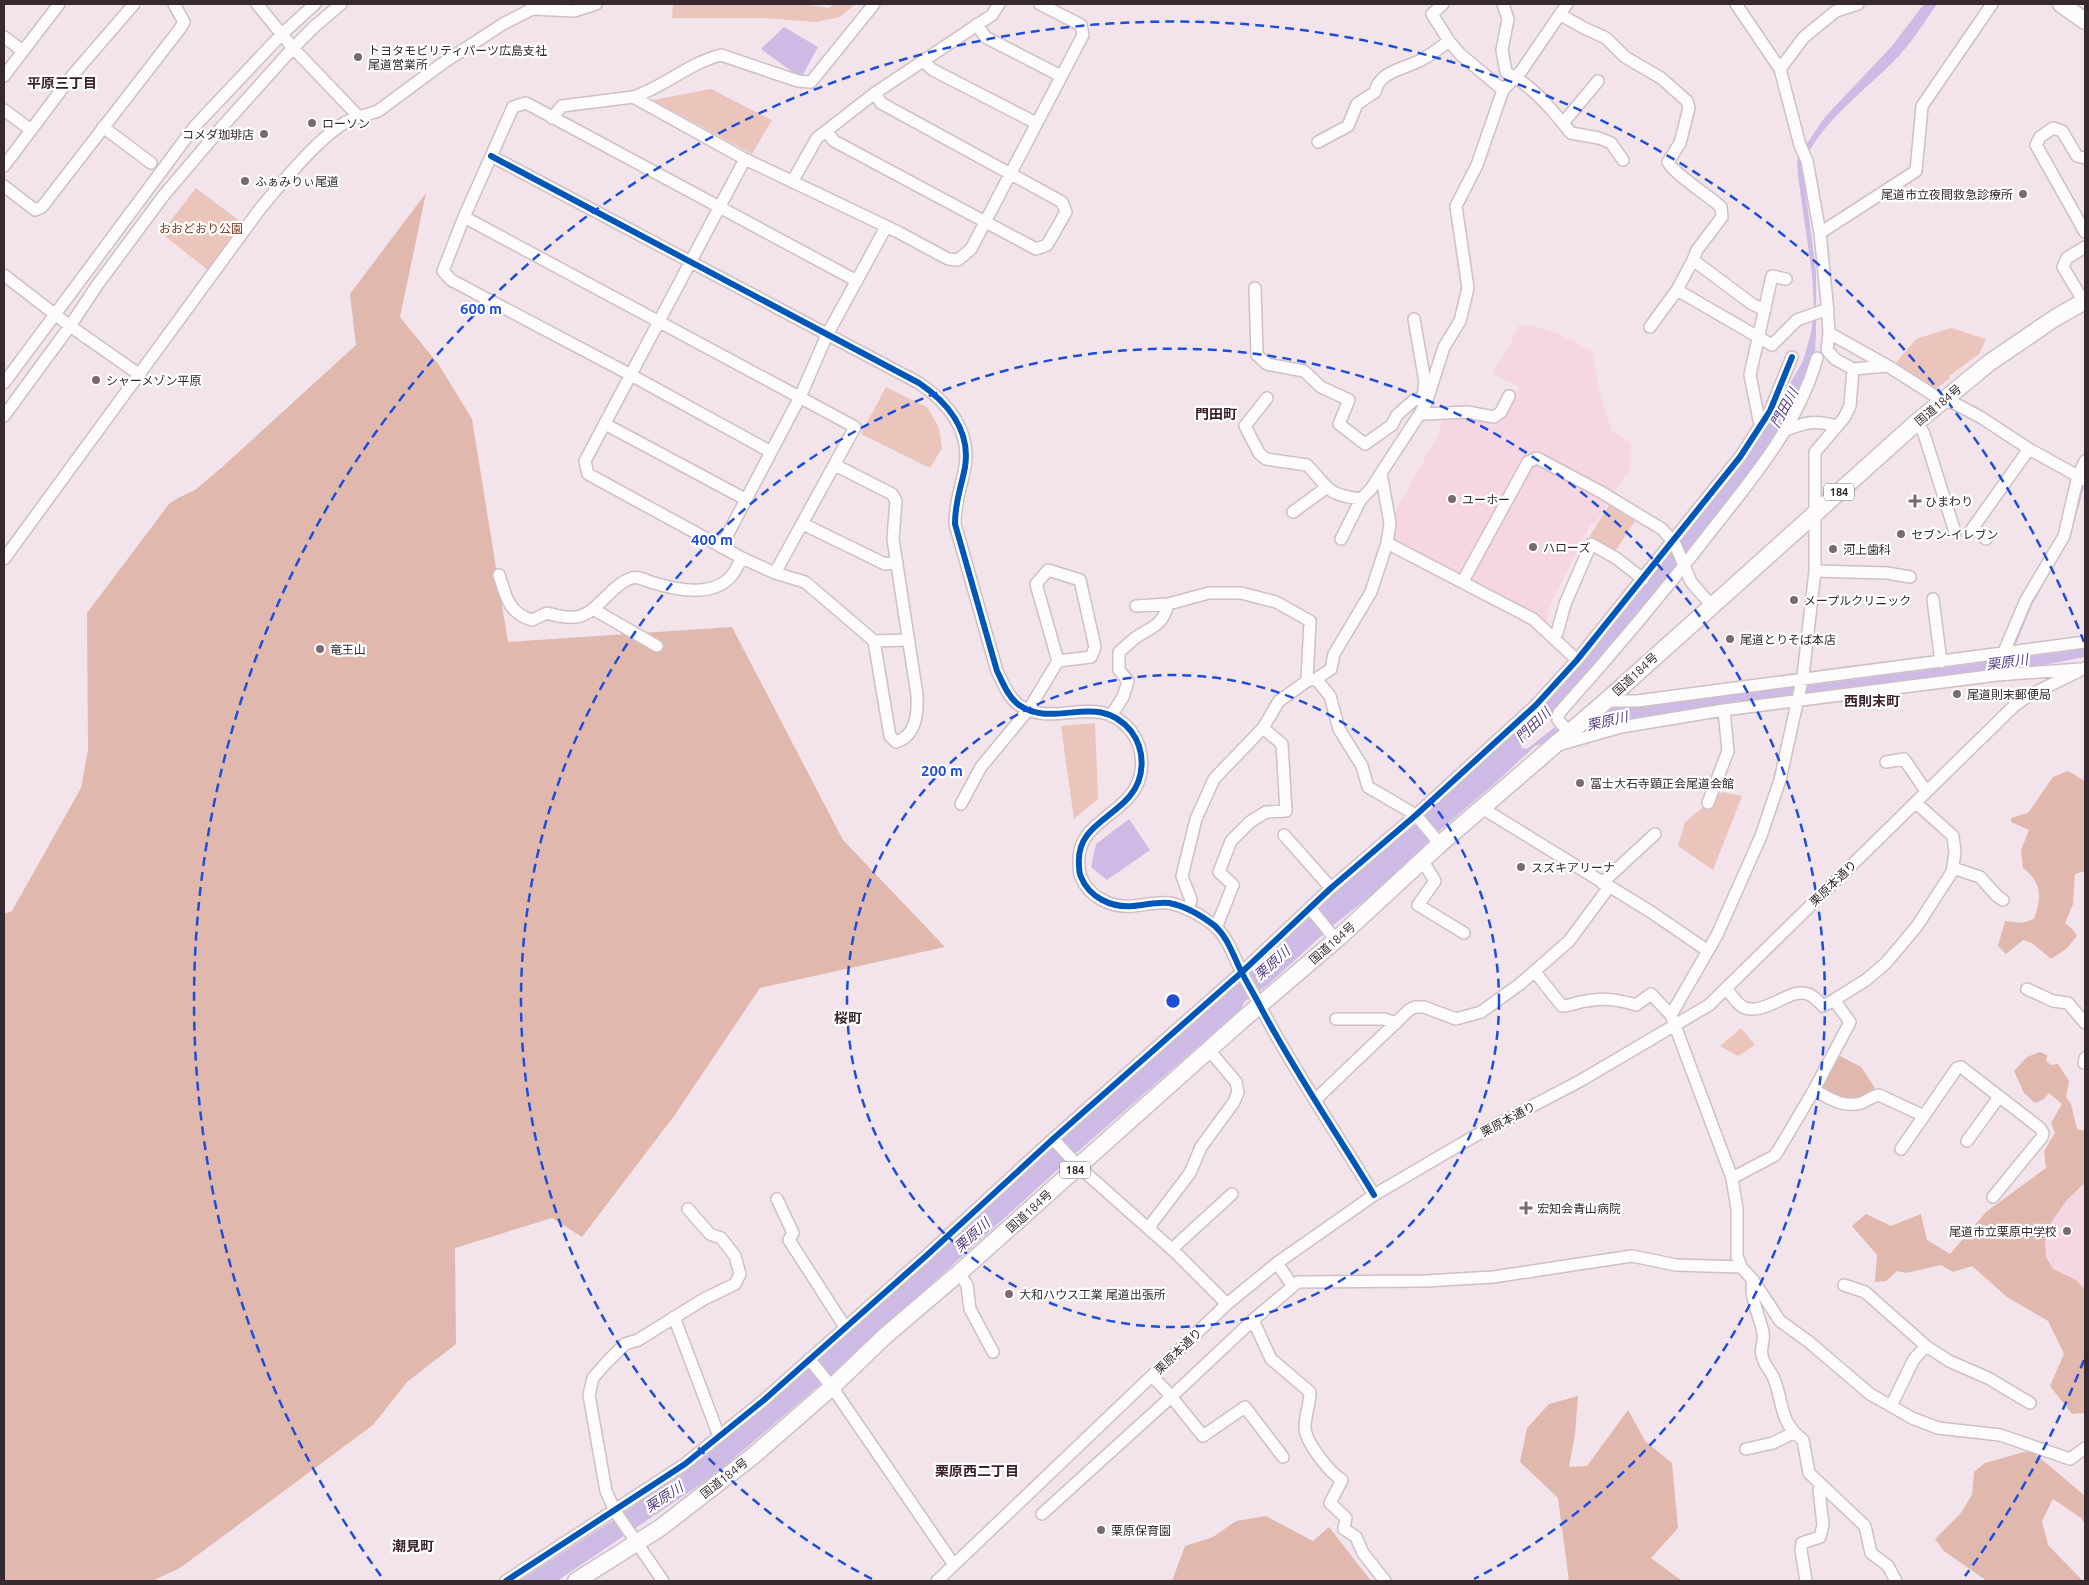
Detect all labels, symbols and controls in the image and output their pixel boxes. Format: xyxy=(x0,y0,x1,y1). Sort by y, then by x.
place label: トヨタモビリティパーツ広島支社 尾道営業所 xyxy=(368,44,547,71)
marker: トヨタモビリティパーツ広島支社 尾道営業所 xyxy=(352,51,364,63)
district label: 平原三丁目 xyxy=(27,75,97,91)
marker: ローソン xyxy=(306,117,318,129)
place label: ローソン xyxy=(322,117,370,130)
place label: コメダ珈琲店 xyxy=(182,128,254,141)
marker: コメダ珈琲店 xyxy=(258,128,270,140)
marker: ふぁみりぃ尾道 xyxy=(239,175,251,187)
place label: ふぁみりぃ尾道 xyxy=(255,175,339,188)
place label: 尾道市立夜間救急診療所 xyxy=(1881,188,2013,201)
marker: 尾道市立夜間救急診療所 xyxy=(2017,188,2029,200)
park label: おおどおり公園 xyxy=(159,222,243,235)
text: 600 m xyxy=(460,300,502,317)
marker: シャーメゾン平原 xyxy=(90,374,102,386)
place label: シャーメゾン平原 xyxy=(106,374,202,387)
street label: 国道184号 xyxy=(1912,382,1964,428)
water label: 門田川 xyxy=(1767,384,1802,430)
district label: 門田町 xyxy=(1195,406,1237,422)
road number: 184 xyxy=(1824,484,1854,501)
marker: ユーホー xyxy=(1446,493,1458,505)
place label: ユーホー xyxy=(1462,493,1510,506)
marker: ひまわり xyxy=(1909,495,1921,507)
place label: ひまわり xyxy=(1925,495,1973,508)
marker: セブン-イレブン xyxy=(1895,528,1907,540)
place label: セブン-イレブン xyxy=(1911,528,1998,541)
text: 400 m xyxy=(691,531,733,548)
marker: ハローズ xyxy=(1527,541,1539,553)
place label: ハローズ xyxy=(1543,541,1590,554)
marker: 河上歯科 xyxy=(1827,543,1839,555)
place label: 河上歯科 xyxy=(1843,543,1891,556)
marker: メープルクリニック xyxy=(1788,594,1800,606)
place label: メープルクリニック xyxy=(1804,594,1911,607)
marker: 尾道とりそば本店 xyxy=(1724,633,1736,645)
place label: 尾道とりそば本店 xyxy=(1740,633,1836,646)
marker: 竜王山 xyxy=(314,643,326,655)
place label: 竜王山 xyxy=(330,643,366,656)
street label: 国道184号 xyxy=(1610,650,1660,698)
water label: 栗原川 xyxy=(1985,651,2031,673)
marker: 尾道則末郵便局 xyxy=(1951,688,1963,700)
place label: 尾道則末郵便局 xyxy=(1967,688,2051,701)
district label: 西則末町 xyxy=(1844,693,1900,709)
water label: 門田川 xyxy=(1512,703,1555,745)
water label: 栗原川 xyxy=(1585,708,1631,734)
text: 200 m xyxy=(921,762,963,779)
marker: 冨士大石寺顕正会尾道会館 xyxy=(1574,777,1586,789)
place label: 冨士大石寺顕正会尾道会館 xyxy=(1590,777,1734,790)
street label: 栗原本通り xyxy=(1807,857,1859,909)
marker: スズキアリーナ xyxy=(1515,861,1527,873)
place label: スズキアリーナ xyxy=(1531,861,1615,874)
street label: 国道184号 xyxy=(1306,920,1358,966)
water label: 栗原川 xyxy=(1251,942,1294,983)
centre of rings xyxy=(1164,992,1182,1010)
district label: 桜町 xyxy=(834,1010,862,1026)
street label: 栗原本通り xyxy=(1478,1099,1538,1139)
road number: 184 xyxy=(1060,1162,1090,1178)
street label: 国道184号 xyxy=(1004,1187,1054,1235)
marker: 宏知会青山病院 xyxy=(1519,1201,1533,1215)
place label: 宏知会青山病院 xyxy=(1537,1202,1621,1215)
water label: 栗原川 xyxy=(951,1214,994,1255)
place label: 尾道市立栗原中学校 xyxy=(1949,1225,2057,1238)
marker: 尾道市立栗原中学校 xyxy=(2061,1225,2073,1237)
marker: 大和ハウス工業 尾道出張所 xyxy=(1003,1288,1015,1300)
place label: 大和ハウス工業 尾道出張所 xyxy=(1019,1288,1166,1301)
street label: 栗原本通り xyxy=(1152,1325,1204,1377)
street label: 国道184号 xyxy=(698,1456,750,1500)
district label: 栗原西二丁目 xyxy=(935,1463,1019,1479)
water label: 栗原川 xyxy=(642,1478,688,1515)
marker: 栗原保育園 xyxy=(1095,1524,1107,1536)
place label: 栗原保育園 xyxy=(1111,1524,1171,1537)
district label: 潮見町 xyxy=(392,1538,434,1554)

